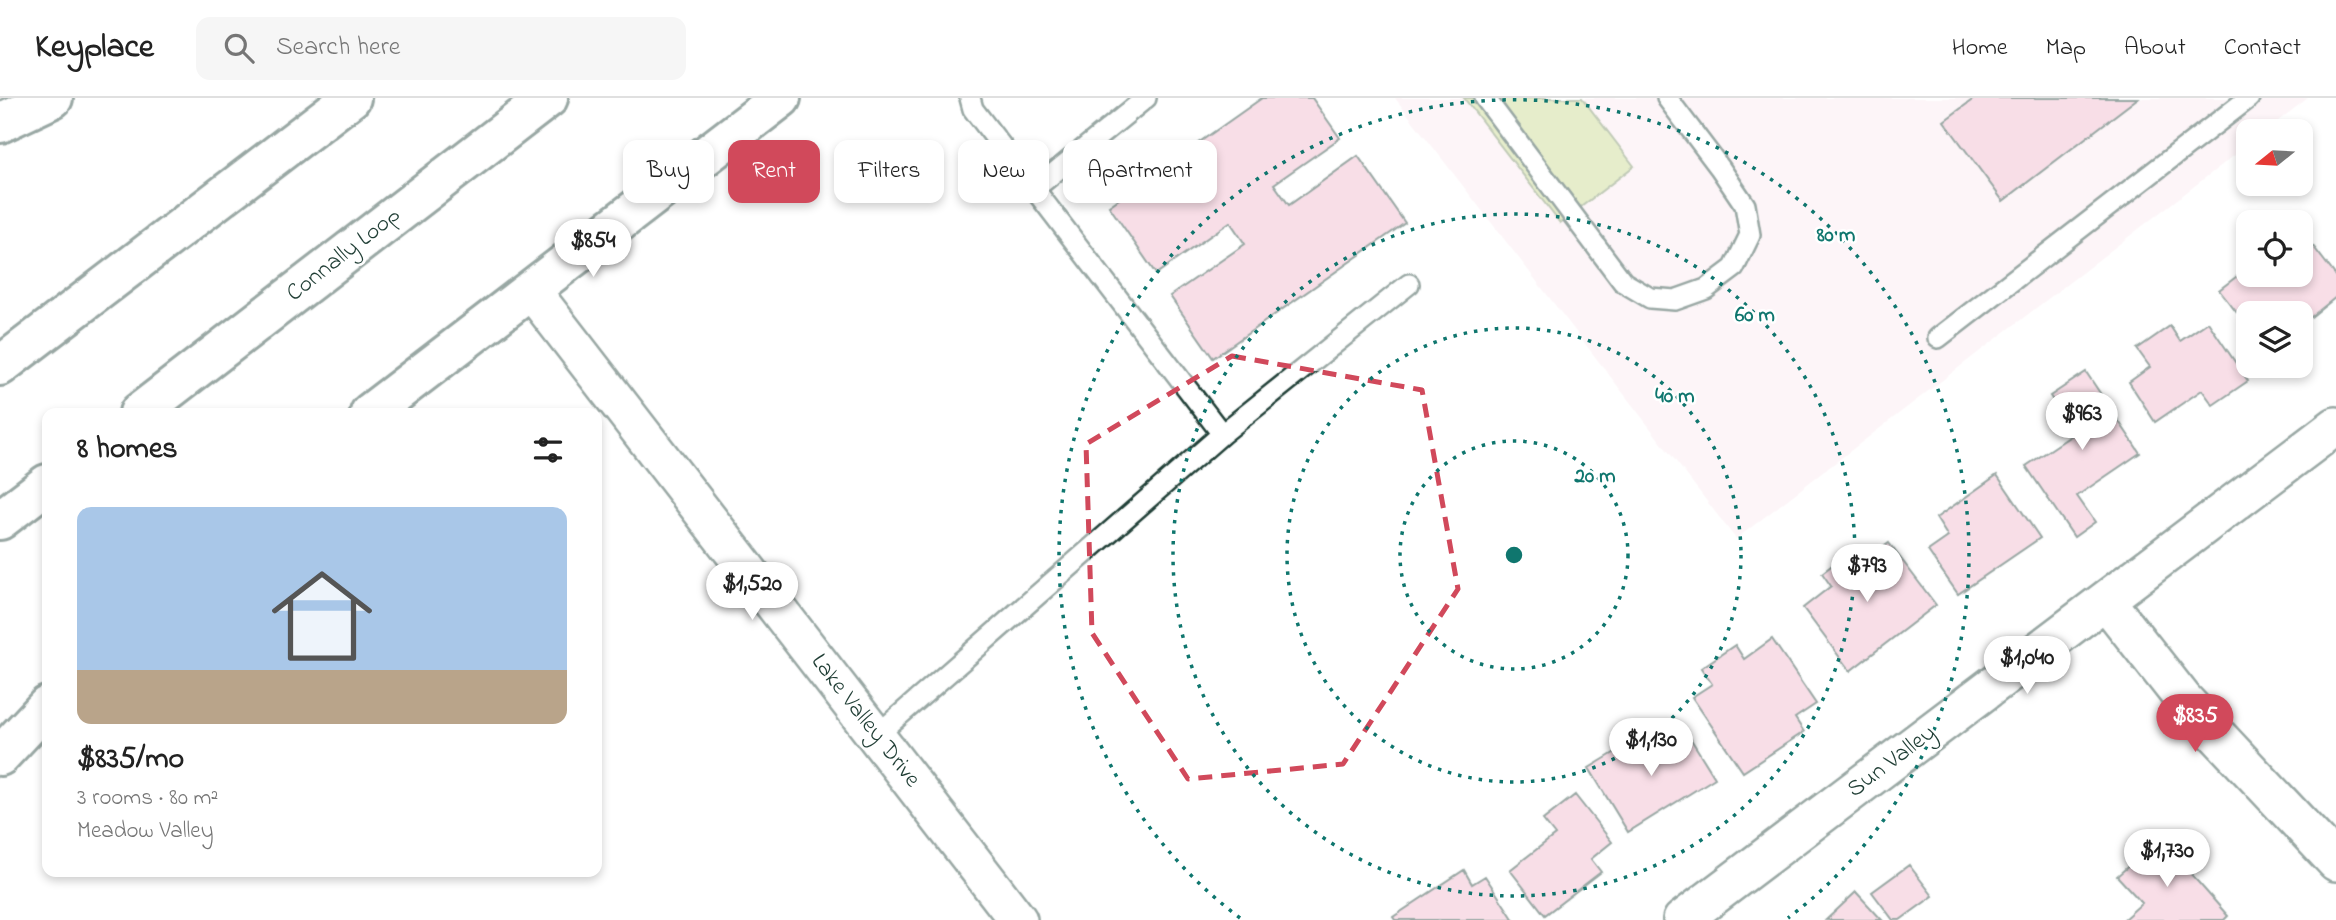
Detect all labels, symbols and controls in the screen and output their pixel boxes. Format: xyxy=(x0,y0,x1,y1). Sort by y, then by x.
search box xyxy=(196,17,686,80)
text: Keyplace xyxy=(35,24,154,72)
icon: search xyxy=(220,29,258,67)
text: Search here xyxy=(276,29,400,67)
text: Home xyxy=(1952,31,2008,66)
text: Map xyxy=(2046,31,2086,66)
text: About xyxy=(2124,31,2186,66)
text: Contact xyxy=(2224,31,2301,66)
north arrow xyxy=(2236,119,2314,196)
map controls xyxy=(2236,119,2313,378)
chip: Buy xyxy=(623,140,714,203)
chip: Rent xyxy=(728,140,820,203)
chip: Filters xyxy=(834,140,944,203)
chip: New xyxy=(958,140,1049,203)
chip: Apartment xyxy=(1063,140,1217,203)
street label: Connally Loop xyxy=(279,199,409,312)
button: locate xyxy=(2236,210,2313,287)
pin: $854 xyxy=(552,220,634,279)
text: 80 m xyxy=(1816,221,1855,251)
text: $854 xyxy=(570,225,616,258)
text: 60 m xyxy=(1735,301,1775,331)
button: layers xyxy=(2236,301,2313,378)
text: 40 m xyxy=(1655,382,1695,412)
pin: $963 xyxy=(2041,392,2123,452)
text: $963 xyxy=(2062,398,2102,431)
text: 8 homes xyxy=(77,428,178,472)
icon: filters xyxy=(529,431,567,469)
text: 20 m xyxy=(1573,462,1616,492)
centre of rings xyxy=(1502,543,1526,567)
pin: $793 xyxy=(1826,545,1908,604)
text: $793 xyxy=(1847,550,1887,583)
icon: home xyxy=(259,553,385,679)
pin: $1,520 xyxy=(695,562,809,622)
text: $1,520 xyxy=(722,568,782,601)
pin: $1,040 xyxy=(1970,636,2084,696)
text: $1,040 xyxy=(2000,642,2054,675)
street label: Lake Valley Drive xyxy=(801,647,929,796)
pin: $835 xyxy=(2154,694,2236,754)
text: $835 xyxy=(2172,700,2218,733)
street label: Sun Valley xyxy=(1840,717,1944,808)
pin: $1,130 xyxy=(1594,718,1708,778)
text: $1,130 xyxy=(1625,724,1677,757)
text: $835/mo xyxy=(77,738,184,782)
text: 3 rooms · 80 m² xyxy=(77,782,218,815)
text: Meadow Valley xyxy=(77,815,213,848)
pin: $1,730 xyxy=(2110,830,2224,889)
text: $1,730 xyxy=(2140,835,2194,868)

